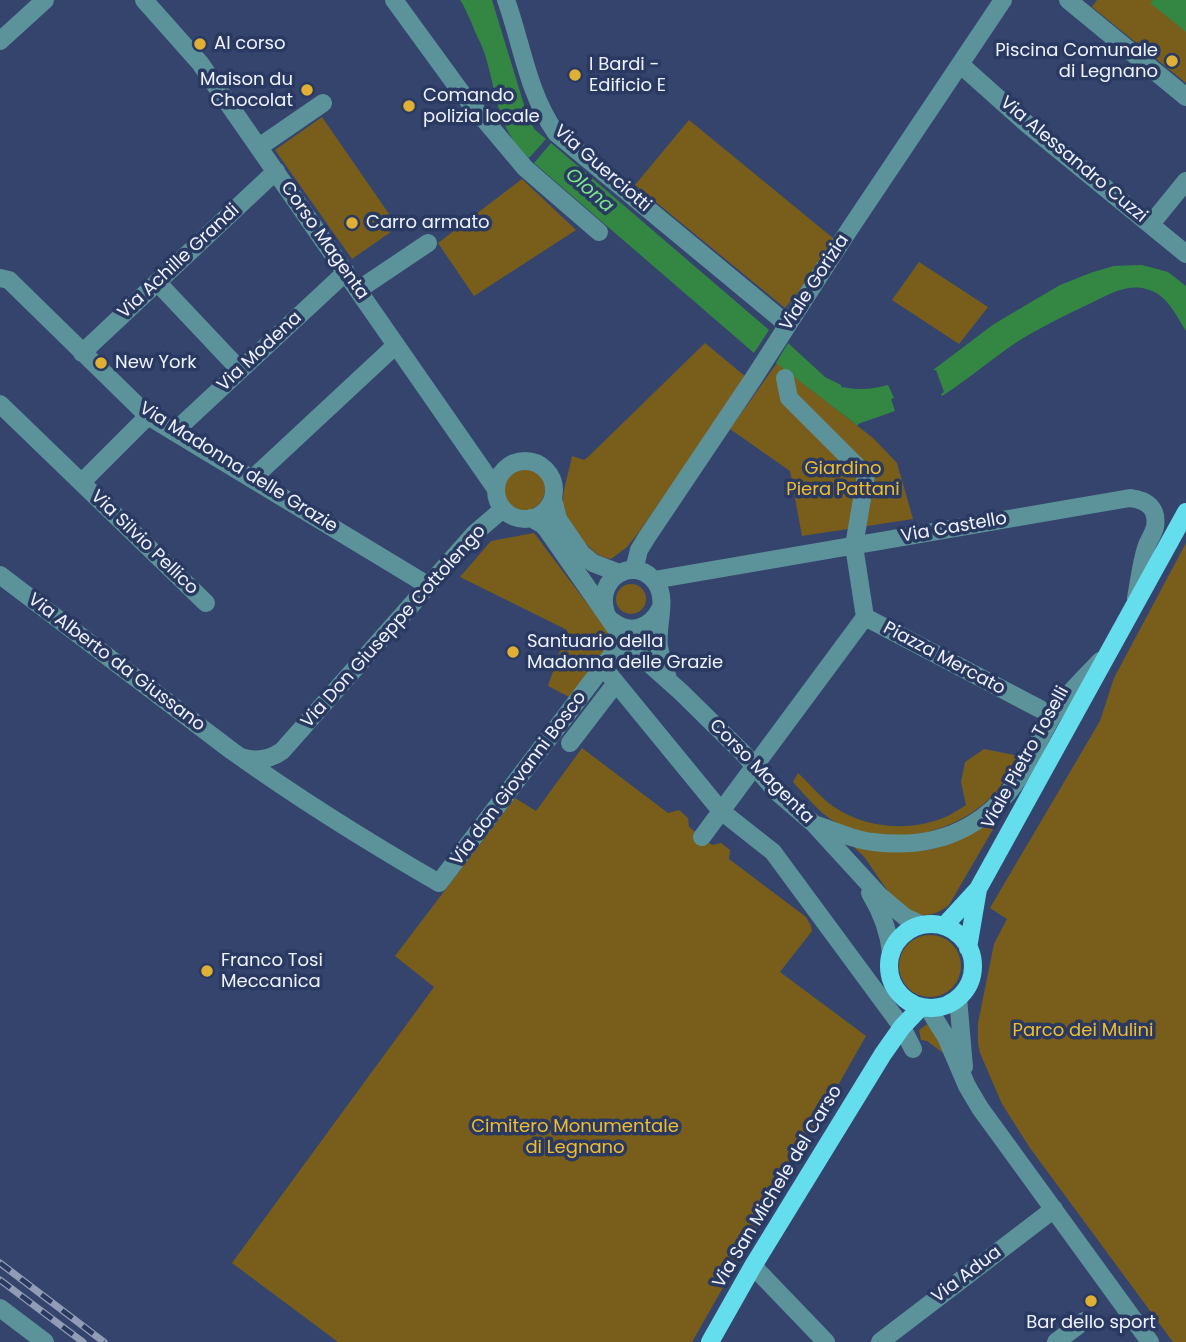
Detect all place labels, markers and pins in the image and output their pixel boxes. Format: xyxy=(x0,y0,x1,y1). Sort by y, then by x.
place label: Al corso xyxy=(214,33,285,55)
marker: Al corso xyxy=(192,36,208,52)
place label: Piscina Comunale di Legnano xyxy=(995,40,1158,82)
marker: Piscina Comunale di Legnano xyxy=(1164,53,1180,69)
place label: I Bardi - Edificio E xyxy=(589,54,666,96)
marker: I Bardi - Edificio E xyxy=(567,67,583,83)
place label: Maison du Chocolat xyxy=(200,69,293,112)
marker: Maison du Chocolat xyxy=(299,82,315,98)
place label: Comando polizia locale xyxy=(423,85,540,128)
marker: Comando polizia locale xyxy=(401,98,417,114)
place label: Carro armato xyxy=(366,212,489,234)
marker: Carro armato xyxy=(344,215,360,231)
place label: New York xyxy=(115,352,196,374)
marker: New York xyxy=(93,355,109,371)
place label: Santuario della Madonna delle Grazie xyxy=(527,631,723,674)
marker: Santuario della Madonna delle Grazie xyxy=(505,644,521,660)
place label: Franco Tosi Meccanica xyxy=(221,950,323,992)
marker: Franco Tosi Meccanica xyxy=(199,963,215,979)
marker: Bar dello sport xyxy=(1083,1293,1099,1309)
place label: Bar dello sport xyxy=(1026,1312,1156,1334)

